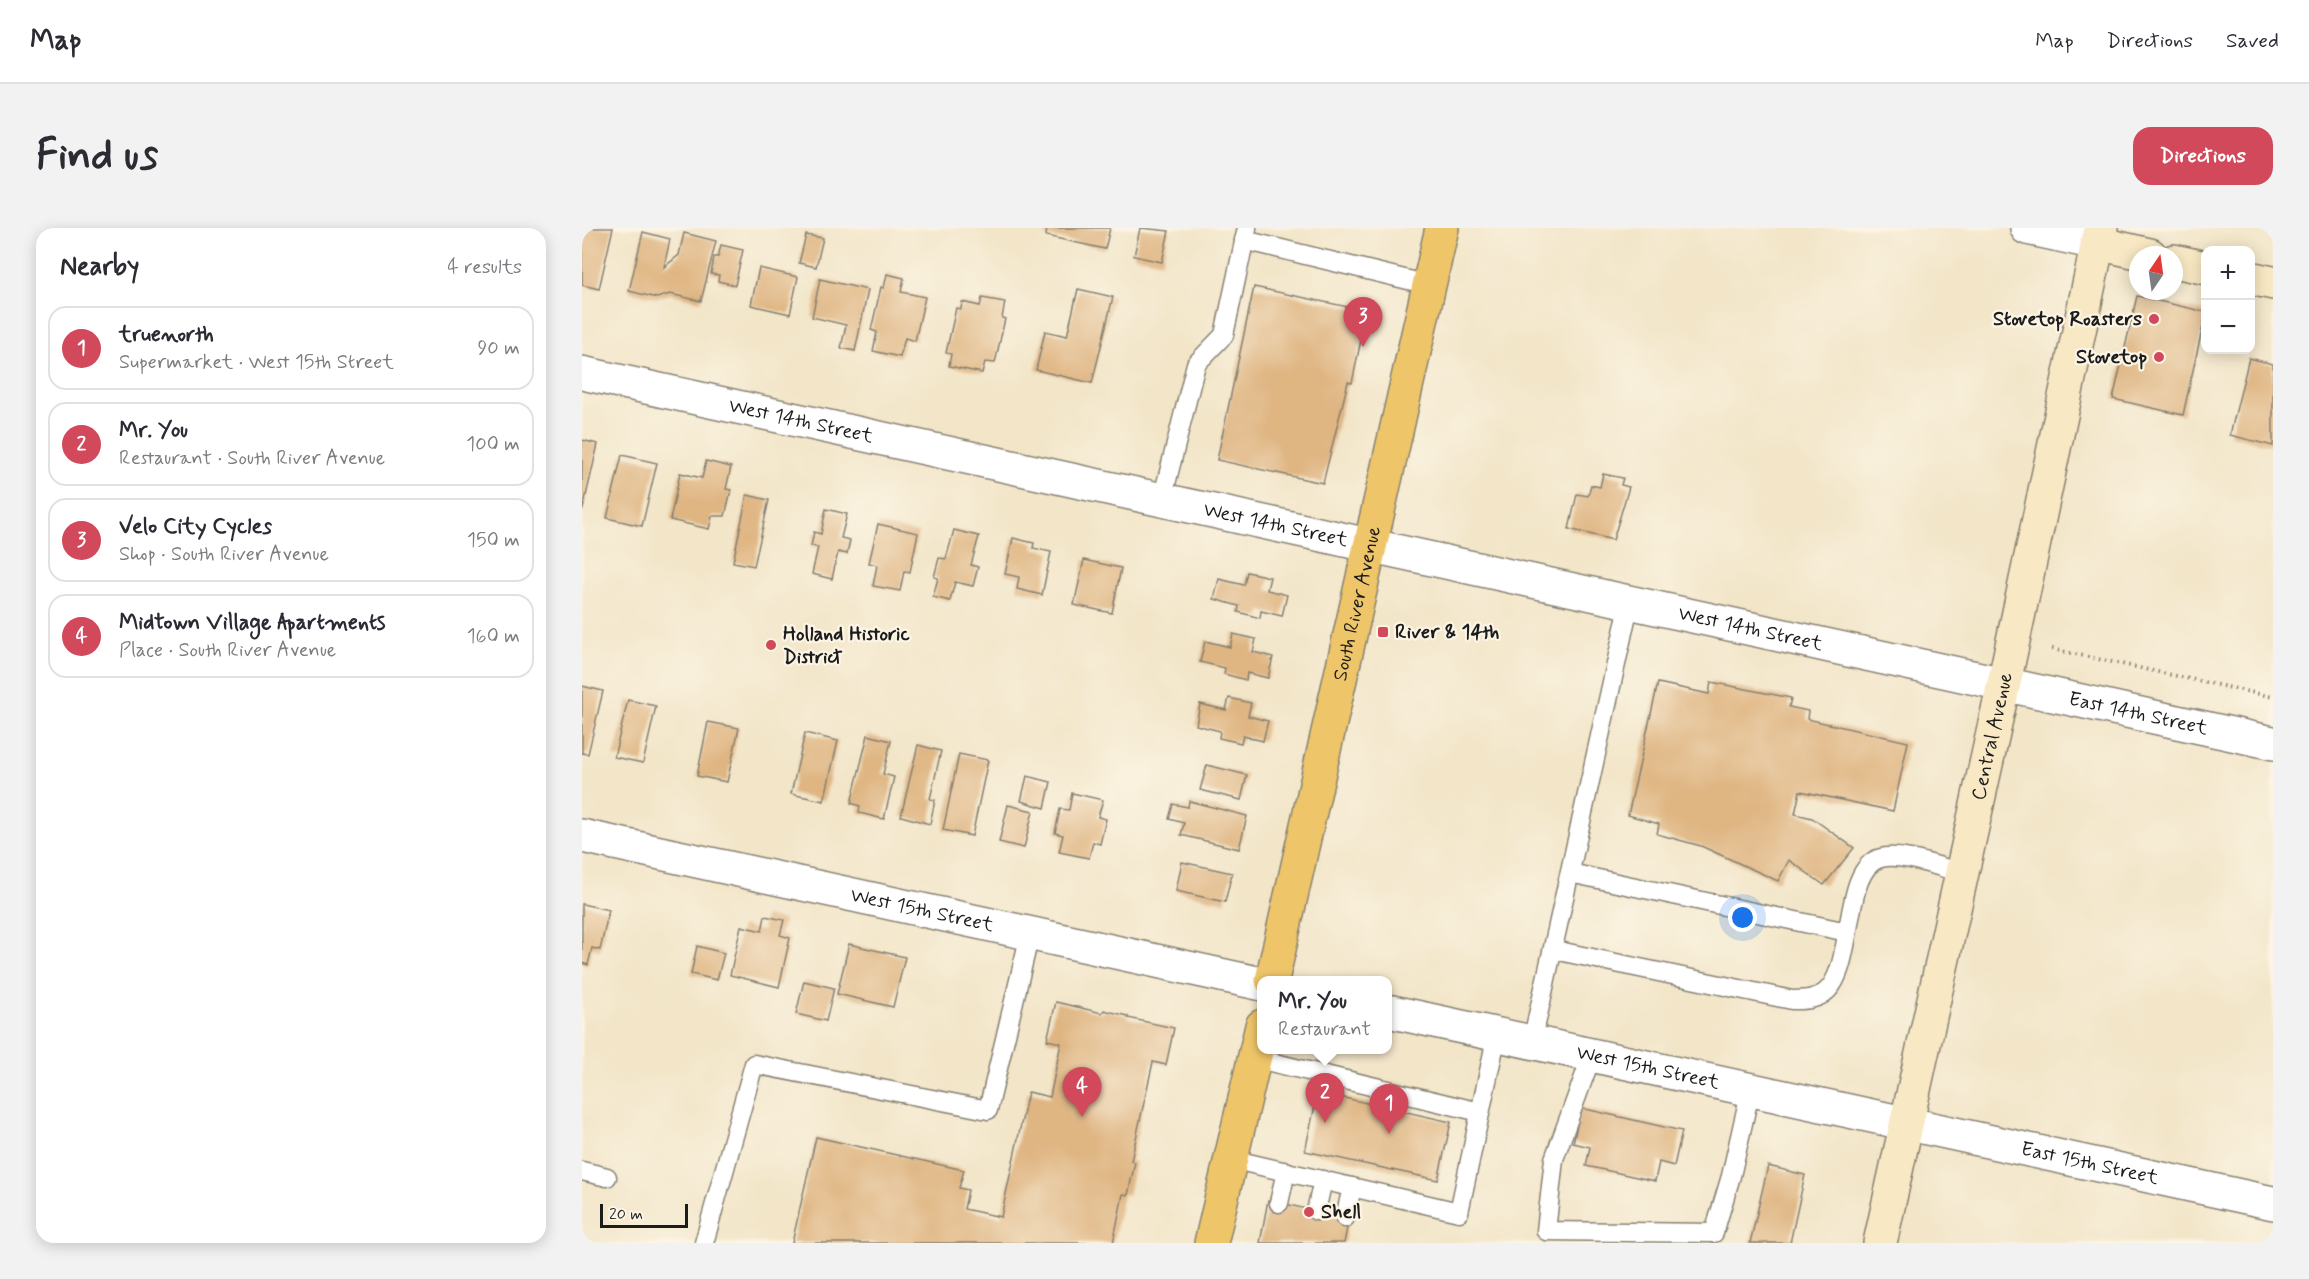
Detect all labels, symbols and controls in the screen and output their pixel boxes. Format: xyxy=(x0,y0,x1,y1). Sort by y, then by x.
text: Map xyxy=(30,23,81,60)
text: Map xyxy=(2035,27,2074,55)
text: Directions xyxy=(2107,27,2193,55)
text: Saved xyxy=(2226,27,2279,55)
button: Directions xyxy=(2133,127,2273,185)
text: Find us xyxy=(36,129,158,184)
north arrow xyxy=(2129,246,2183,300)
map controls xyxy=(2201,246,2255,354)
button: + xyxy=(2201,246,2255,300)
text: Nearby xyxy=(60,250,139,284)
text: 4 results xyxy=(447,254,522,281)
pin: 3 xyxy=(1344,298,1382,347)
button: − xyxy=(2201,300,2255,354)
place label: Stovetop Roasters xyxy=(1993,306,2142,333)
marker: Stovetop Roasters xyxy=(2147,312,2161,326)
text: truenorth xyxy=(119,321,214,349)
text: 1 xyxy=(77,335,86,362)
text: 90 m xyxy=(477,335,520,362)
place label: Stovetop xyxy=(2076,344,2147,371)
text: Supermarket · West 15th Street xyxy=(119,349,394,376)
marker: Stovetop xyxy=(2152,350,2166,364)
street label: West 14th Street xyxy=(726,392,876,450)
text: Mr. You xyxy=(119,417,188,445)
text: 2 xyxy=(77,431,86,458)
text: 100 m xyxy=(466,431,520,458)
text: Restaurant · South River Avenue xyxy=(119,445,385,472)
street label: West 14th Street xyxy=(1201,496,1351,554)
text: Velo City Cycles xyxy=(119,513,272,541)
street label: South River Avenue xyxy=(1327,523,1388,684)
text: 3 xyxy=(77,527,86,554)
text: 150 m xyxy=(467,527,520,554)
text: Shop · South River Avenue xyxy=(119,541,329,568)
street label: West 14th Street xyxy=(1676,600,1825,658)
text: Midtown Village Apartments xyxy=(119,609,385,637)
place label: River & 14th xyxy=(1395,619,1500,646)
place label: Holland Historic District xyxy=(783,621,910,671)
text: 4 xyxy=(76,623,87,650)
text: 160 m xyxy=(467,623,520,650)
marker: River & 14th xyxy=(1376,625,1390,639)
text: Place · South River Avenue xyxy=(119,637,336,664)
marker: Holland Historic District xyxy=(764,638,778,652)
street label: Central Avenue xyxy=(1965,670,2019,803)
street label: East 14th Street xyxy=(2066,685,2210,742)
street label: West 15th Street xyxy=(848,881,996,939)
your location xyxy=(1728,903,1757,932)
popup xyxy=(1257,976,1392,1054)
text: Mr. You xyxy=(1278,988,1347,1016)
text: Restaurant xyxy=(1278,1016,1371,1043)
street label: West 15th Street xyxy=(1574,1039,1722,1096)
pin: 4 xyxy=(1062,1068,1102,1117)
pin: 2 xyxy=(1306,1074,1344,1123)
pin: 1 xyxy=(1370,1084,1408,1134)
street label: East 15th Street xyxy=(2018,1135,2161,1191)
place label: Shell xyxy=(1321,1199,1361,1226)
scale bar xyxy=(600,1201,688,1228)
text: 20 m xyxy=(609,1204,643,1225)
marker: Shell xyxy=(1302,1205,1316,1219)

